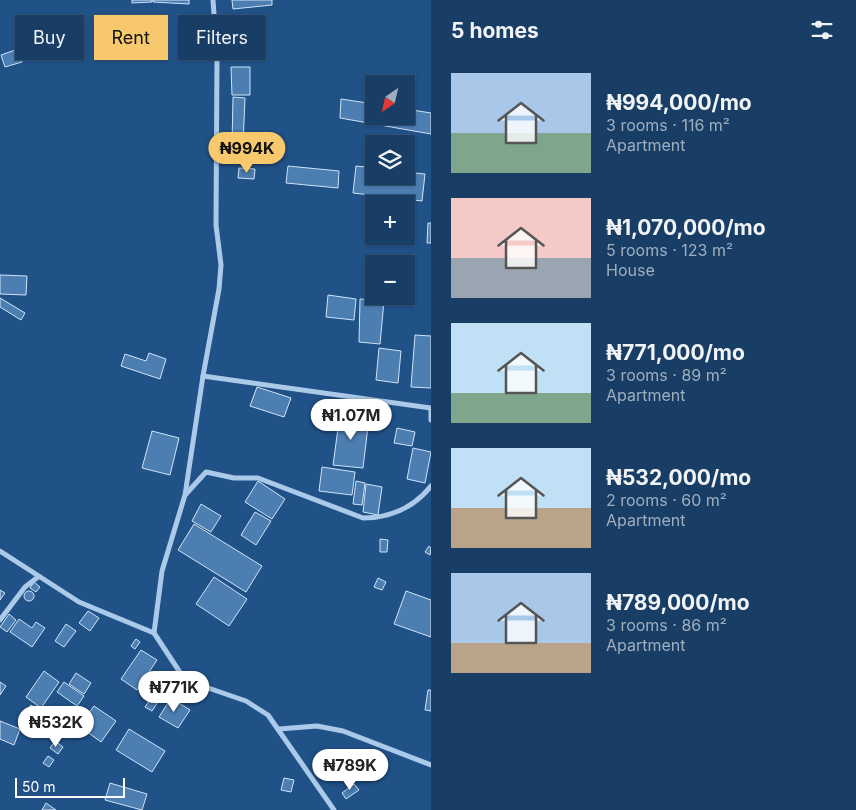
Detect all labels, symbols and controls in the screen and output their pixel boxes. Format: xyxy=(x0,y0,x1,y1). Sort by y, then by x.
chip: Buy xyxy=(15,15,84,60)
chip: Rent xyxy=(94,15,168,60)
chip: Filters xyxy=(178,15,266,60)
icon: filters xyxy=(808,16,836,44)
text: 5 homes xyxy=(451,18,539,43)
north arrow xyxy=(365,75,415,125)
map controls xyxy=(365,75,415,305)
text: ₦994,000/mo xyxy=(606,90,752,115)
icon: home xyxy=(491,93,551,153)
text: 3 rooms · 116 m² xyxy=(606,115,730,135)
pin: ₦994K xyxy=(212,132,282,174)
button: layers xyxy=(365,135,415,185)
text: Apartment xyxy=(606,135,686,155)
text: ₦994K xyxy=(219,138,275,158)
button: + xyxy=(365,195,415,245)
text: ₦1,070,000/mo xyxy=(606,215,766,240)
icon: home xyxy=(491,218,551,278)
text: 5 rooms · 123 m² xyxy=(606,240,733,260)
button: − xyxy=(365,255,415,305)
text: House xyxy=(606,260,655,280)
text: ₦771,000/mo xyxy=(606,340,745,365)
icon: home xyxy=(491,343,551,403)
text: 3 rooms · 89 m² xyxy=(606,365,727,385)
text: Apartment xyxy=(606,385,686,405)
pin: ₦1.07M xyxy=(310,398,392,441)
text: ₦1.07M xyxy=(322,405,380,425)
text: ₦532,000/mo xyxy=(606,465,751,490)
icon: home xyxy=(491,468,551,528)
text: 2 rooms · 60 m² xyxy=(606,490,727,510)
text: Apartment xyxy=(606,510,686,530)
text: ₦789,000/mo xyxy=(606,590,750,615)
icon: home xyxy=(491,593,551,653)
text: 3 rooms · 86 m² xyxy=(606,615,727,635)
text: Apartment xyxy=(606,635,686,655)
pin: ₦771K xyxy=(139,670,209,713)
text: ₦771K xyxy=(149,677,199,697)
pin: ₦532K xyxy=(21,706,91,748)
text: ₦532K xyxy=(29,712,83,732)
pin: ₦789K xyxy=(315,748,385,791)
text: ₦789K xyxy=(323,755,377,775)
scale bar xyxy=(15,775,125,798)
text: 50 m xyxy=(22,778,56,795)

